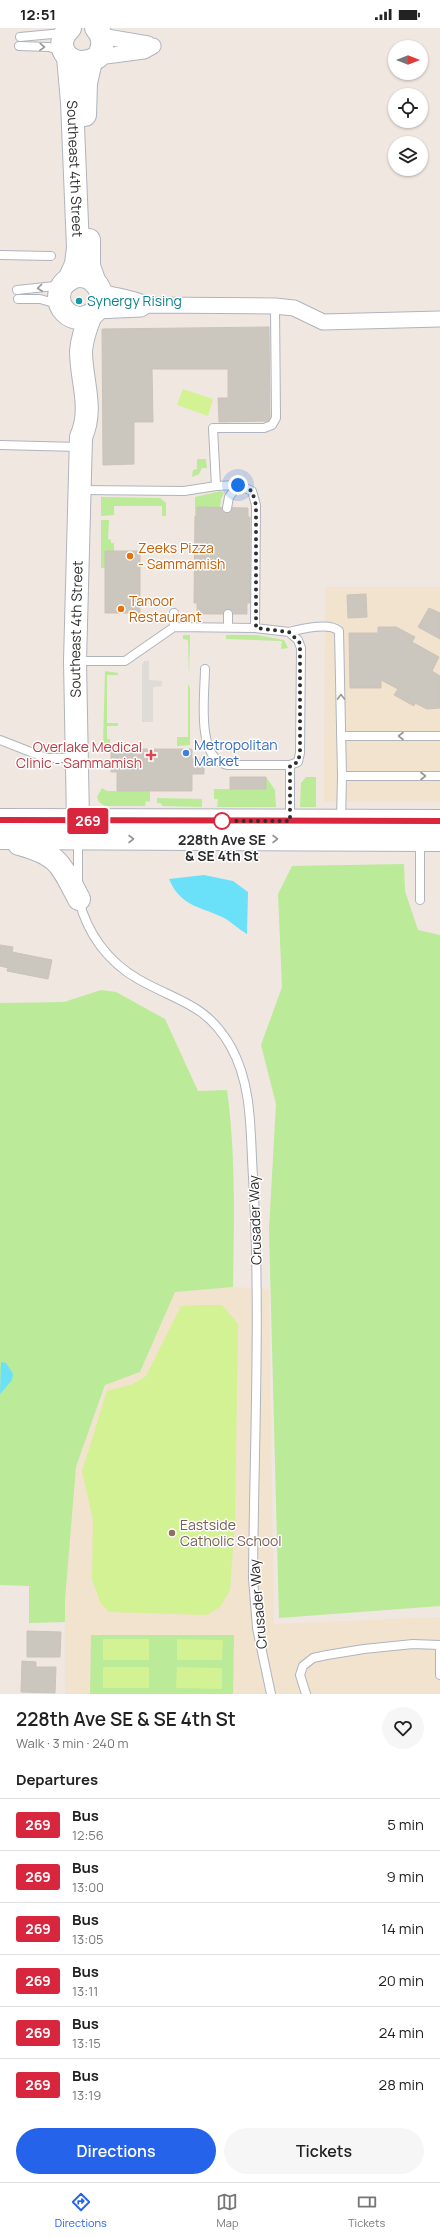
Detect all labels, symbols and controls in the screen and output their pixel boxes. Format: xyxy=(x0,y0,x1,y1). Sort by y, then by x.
text: 12:51 xyxy=(20,4,56,25)
north arrow xyxy=(388,40,428,80)
map controls xyxy=(388,40,428,176)
one-way arrow xyxy=(39,42,45,51)
button: locate xyxy=(388,88,428,128)
street label: Southeast 4th Street xyxy=(63,100,88,238)
button: layers xyxy=(388,136,428,176)
one-way arrow xyxy=(37,284,43,293)
place label: Synergy Rising xyxy=(87,291,182,310)
marker: Synergy Rising xyxy=(74,296,84,306)
your location xyxy=(228,475,248,495)
place label: Zeeks Pizza - Sammamish xyxy=(138,538,225,573)
marker: Zeeks Pizza - Sammamish xyxy=(125,551,135,561)
street label: Southeast 4th Street xyxy=(65,560,87,698)
place label: Tanoor Restaurant xyxy=(129,591,202,626)
marker: Tanoor Restaurant xyxy=(116,604,126,614)
one-way arrow xyxy=(337,694,345,700)
one-way arrow xyxy=(398,732,404,740)
place label: Metropolitan Market xyxy=(194,735,278,770)
place label: Overlake Medical Clinic - Sammamish xyxy=(16,737,142,772)
marker: Metropolitan Market xyxy=(181,748,191,758)
marker: Overlake Medical Clinic - Sammamish xyxy=(145,749,157,761)
one-way arrow xyxy=(420,772,426,780)
line badge: 269 xyxy=(65,808,111,834)
text: 269 xyxy=(75,811,101,830)
marker: 228th Ave SE & SE 4th St xyxy=(213,812,231,830)
place label: 228th Ave SE & SE 4th St xyxy=(178,830,266,865)
one-way arrow xyxy=(128,834,134,843)
one-way arrow xyxy=(272,835,278,843)
street label: Crusader Way xyxy=(243,1174,266,1265)
place label: Eastside Catholic School xyxy=(180,1515,282,1550)
marker: Eastside Catholic School xyxy=(167,1528,177,1538)
street label: Crusader Way xyxy=(244,1558,271,1650)
text: 228th Ave SE & SE 4th St xyxy=(16,1706,236,1732)
button: heart xyxy=(382,1707,424,1749)
text: Walk · 3 min · 240 m xyxy=(16,1734,129,1752)
text: Departures xyxy=(16,1769,98,1790)
text: Bus xyxy=(72,1805,99,1826)
text: 5 min xyxy=(387,1814,424,1835)
text: 269 xyxy=(25,1815,51,1834)
text: 12:56 xyxy=(72,1826,104,1844)
text: Bus xyxy=(72,1857,99,1878)
text: 9 min xyxy=(387,1866,424,1887)
text: 269 xyxy=(25,1867,51,1886)
text: 13:00 xyxy=(72,1878,104,1896)
text: Bus xyxy=(72,1909,99,1930)
text: 14 min xyxy=(381,1918,424,1939)
text: 269 xyxy=(25,1919,51,1938)
text: 13:05 xyxy=(72,1930,104,1948)
text: Bus xyxy=(72,1961,99,1982)
text: 20 min xyxy=(378,1970,424,1991)
text: 269 xyxy=(25,1971,51,1990)
text: 13:11 xyxy=(72,1982,98,2000)
text: Bus xyxy=(72,2013,99,2034)
text: 24 min xyxy=(379,2022,424,2043)
text: 269 xyxy=(25,2023,51,2042)
text: 13:15 xyxy=(72,2034,101,2052)
text: Bus xyxy=(72,2065,99,2086)
text: 28 min xyxy=(379,2074,424,2095)
text: 269 xyxy=(25,2075,51,2094)
text: 13:19 xyxy=(72,2086,101,2104)
button: Directions xyxy=(16,2128,216,2174)
button: Tickets xyxy=(224,2128,424,2174)
tab: Directions xyxy=(55,2191,107,2230)
tab: Map xyxy=(216,2191,238,2230)
tab: Tickets xyxy=(348,2191,385,2230)

